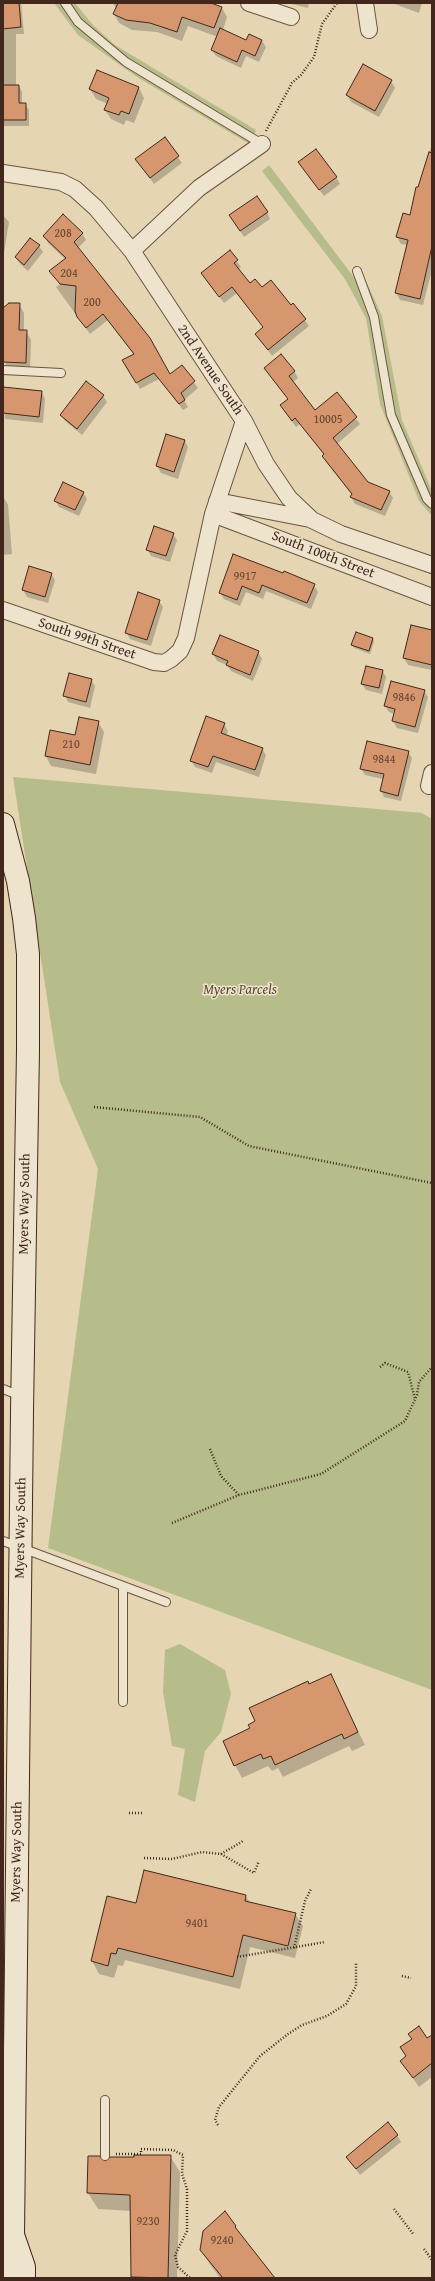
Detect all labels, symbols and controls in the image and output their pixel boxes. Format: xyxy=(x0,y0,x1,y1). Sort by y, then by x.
house number: 208 xyxy=(54,227,72,241)
house number: 204 xyxy=(60,267,78,281)
house number: 200 xyxy=(83,296,101,310)
street label: 2nd Avenue South xyxy=(174,322,246,418)
house number: 10005 xyxy=(314,413,342,427)
street label: South 100th Street xyxy=(269,528,377,582)
house number: 9917 xyxy=(233,570,257,584)
street label: South 99th Street xyxy=(36,614,138,664)
house number: 9846 xyxy=(392,691,416,705)
house number: 210 xyxy=(62,738,80,752)
house number: 9844 xyxy=(372,753,396,767)
park label: Myers Parcels xyxy=(203,982,277,998)
street label: Myers Way South xyxy=(16,1153,34,1255)
street label: Myers Way South xyxy=(12,1477,30,1579)
street label: Myers Way South xyxy=(8,1801,26,1903)
house number: 9401 xyxy=(185,1917,209,1931)
house number: 9230 xyxy=(136,2215,160,2229)
house number: 9240 xyxy=(210,2234,234,2248)

